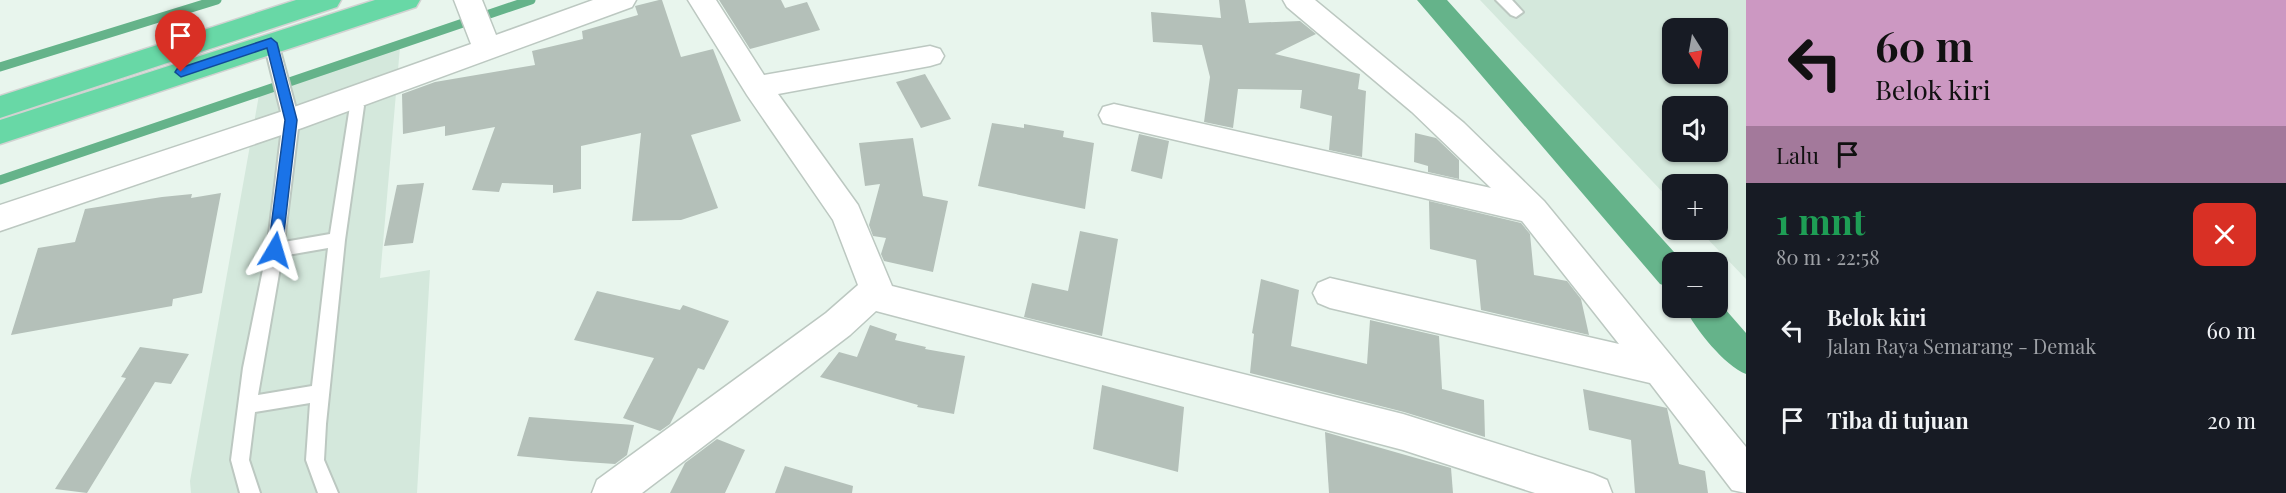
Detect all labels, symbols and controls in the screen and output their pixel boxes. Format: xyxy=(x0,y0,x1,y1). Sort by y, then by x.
pin xyxy=(155,10,206,72)
text: 60 m xyxy=(1875,17,1973,73)
north arrow xyxy=(1662,18,1728,84)
map controls xyxy=(1662,18,1728,318)
icon: arrive xyxy=(164,19,197,52)
icon: left xyxy=(1776,24,1854,102)
text: Belok kiri xyxy=(1875,71,1991,107)
button: sound xyxy=(1662,96,1728,162)
icon: arrive xyxy=(1831,138,1864,171)
text: Lalu xyxy=(1776,140,1819,170)
button: + xyxy=(1662,174,1728,240)
text: 1 mnt xyxy=(1776,196,1866,244)
button: close xyxy=(2193,203,2256,266)
position arrow xyxy=(243,218,307,282)
text: 80 m · 22:58 xyxy=(1776,243,1880,270)
button: − xyxy=(1662,252,1728,318)
text: Belok kiri xyxy=(1827,302,1926,332)
icon: left xyxy=(1776,314,1809,347)
text: 60 m xyxy=(2206,315,2256,345)
text: Jalan Raya Semarang - Demak xyxy=(1827,332,2096,359)
icon: arrive xyxy=(1776,404,1809,437)
text: Tiba di tujuan xyxy=(1827,405,1969,435)
text: 20 m xyxy=(2207,405,2256,435)

